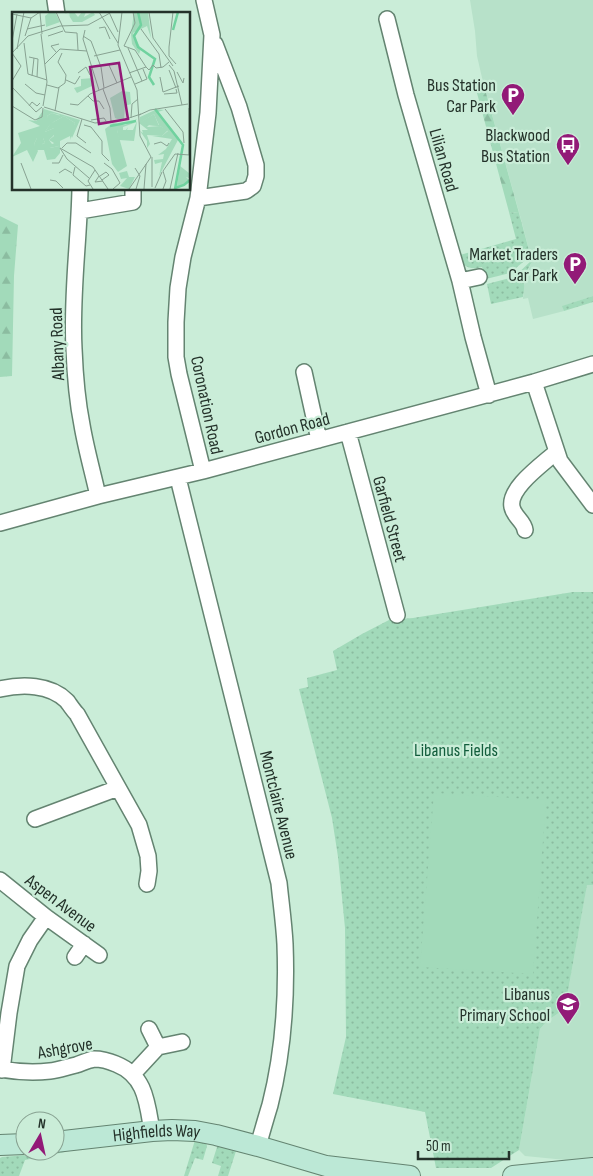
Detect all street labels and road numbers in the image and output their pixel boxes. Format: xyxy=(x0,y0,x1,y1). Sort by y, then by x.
street label: Lilian Road xyxy=(425,126,463,194)
street label: Albany Road xyxy=(46,307,69,382)
street label: Coronation Road xyxy=(186,354,227,456)
street label: Gordon Road xyxy=(252,408,332,449)
street label: Garfield Street xyxy=(368,474,411,565)
street label: Montclaire Avenue xyxy=(255,749,302,862)
street label: Aspen Avenue xyxy=(20,869,100,937)
street label: Ashgrove xyxy=(35,1033,94,1064)
street label: Highfields Way xyxy=(112,1120,202,1146)

